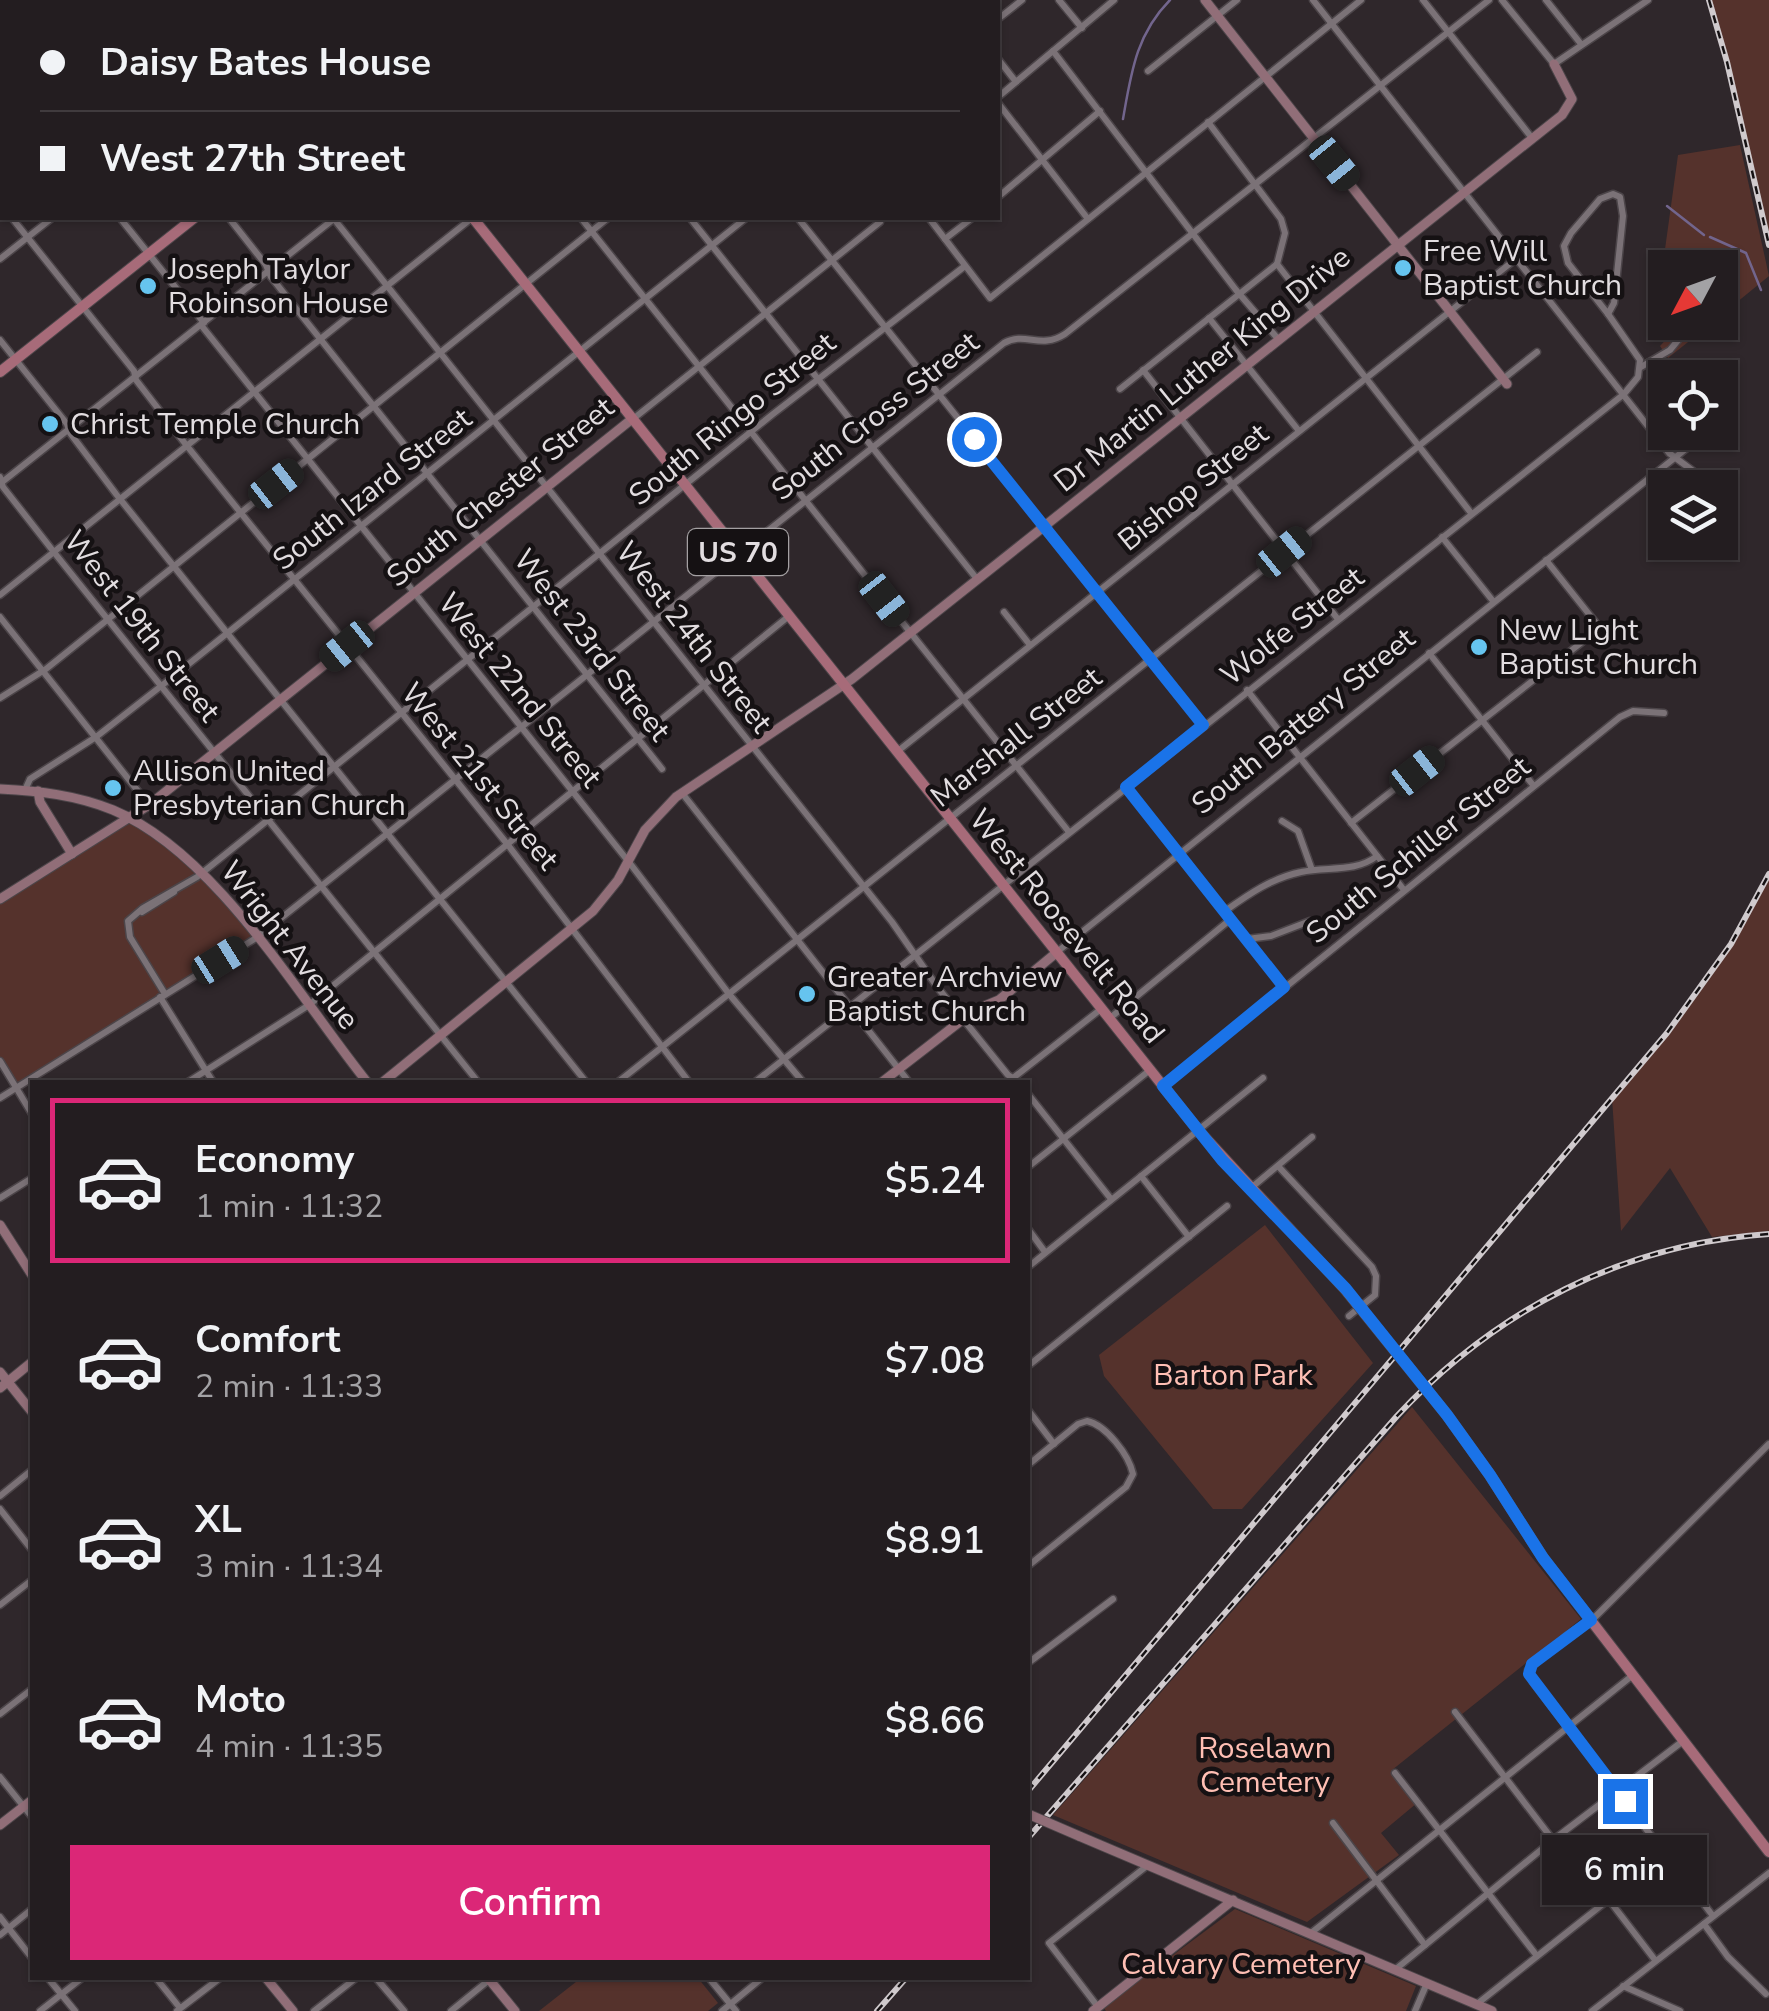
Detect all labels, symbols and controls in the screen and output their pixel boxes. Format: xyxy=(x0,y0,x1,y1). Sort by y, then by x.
text: Daisy Bates House xyxy=(100,37,431,88)
car xyxy=(1303,130,1365,196)
text: West 27th Street xyxy=(100,133,405,184)
place label: Free Will Baptist Church xyxy=(1423,231,1622,306)
street label: Dr Martin Luther King Drive xyxy=(1046,237,1359,502)
place label: Joseph Taylor Robinson House xyxy=(167,249,389,324)
north arrow xyxy=(1648,250,1738,340)
map controls xyxy=(1648,250,1738,560)
marker: Free Will Baptist Church xyxy=(1392,257,1414,279)
marker: Joseph Taylor Robinson House xyxy=(137,275,159,297)
street label: South Cross Street xyxy=(763,322,988,510)
street label: South Ringo Street xyxy=(620,323,845,516)
button: locate xyxy=(1648,360,1738,450)
street label: South Chester Street xyxy=(378,388,623,597)
street label: South Izard Street xyxy=(264,398,481,580)
place label: Christ Temple Church xyxy=(70,404,360,445)
marker: Christ Temple Church xyxy=(39,413,61,435)
street label: Bishop Street xyxy=(1110,414,1277,561)
route start xyxy=(952,417,997,462)
car xyxy=(243,454,309,514)
button: layers xyxy=(1648,470,1738,560)
car xyxy=(1251,521,1317,583)
street label: West 19th Street xyxy=(54,522,230,731)
road number: US 70 xyxy=(688,529,788,575)
street label: West 24th Street xyxy=(606,533,782,742)
street label: West 23rd Street xyxy=(504,541,680,750)
street label: Wolfe Street xyxy=(1212,557,1373,695)
car xyxy=(854,566,914,632)
street label: West 22nd Street xyxy=(428,584,611,797)
place label: New Light Baptist Church xyxy=(1499,610,1698,685)
car xyxy=(314,615,380,677)
street label: South Battery Street xyxy=(1183,618,1424,824)
marker: New Light Baptist Church xyxy=(1468,636,1490,658)
street label: Marshall Street xyxy=(922,657,1111,817)
street label: West 21st Street xyxy=(391,674,568,879)
car xyxy=(1384,741,1450,801)
street label: South Schiller Street xyxy=(1298,747,1539,954)
place label: Allison United Presbyterian Church xyxy=(133,751,406,826)
marker: Allison United Presbyterian Church xyxy=(102,777,124,799)
street label: West Roosevelt Road xyxy=(959,800,1174,1052)
street label: Wright Avenue xyxy=(211,852,369,1038)
car xyxy=(187,931,253,989)
place label: Greater Archview Baptist Church xyxy=(827,957,1063,1032)
marker: Greater Archview Baptist Church xyxy=(796,983,818,1005)
text: Economy xyxy=(195,1134,354,1185)
icon: car xyxy=(75,1136,165,1226)
text: $5.24 xyxy=(885,1155,985,1206)
text: 1 min · 11:32 xyxy=(195,1185,383,1228)
text: Comfort xyxy=(195,1314,340,1365)
icon: car xyxy=(75,1316,165,1406)
text: $7.08 xyxy=(885,1335,985,1386)
park label: Barton Park xyxy=(1153,1355,1314,1396)
text: 2 min · 11:33 xyxy=(195,1365,383,1408)
text: XL xyxy=(195,1494,242,1545)
icon: car xyxy=(75,1496,165,1586)
text: $8.91 xyxy=(885,1515,985,1566)
text: 3 min · 11:34 xyxy=(195,1545,383,1588)
text: Moto xyxy=(195,1674,286,1725)
icon: car xyxy=(75,1676,165,1766)
text: $8.66 xyxy=(885,1695,985,1746)
text: 4 min · 11:35 xyxy=(195,1725,383,1768)
park label: Roselawn Cemetery xyxy=(1198,1728,1332,1803)
route end xyxy=(1603,1779,1648,1824)
callout: 6 min xyxy=(1542,1836,1708,1906)
button: Confirm xyxy=(70,1845,990,1960)
text: 6 min xyxy=(1584,1848,1665,1891)
park label: Calvary Cemetery xyxy=(1121,1944,1362,1985)

